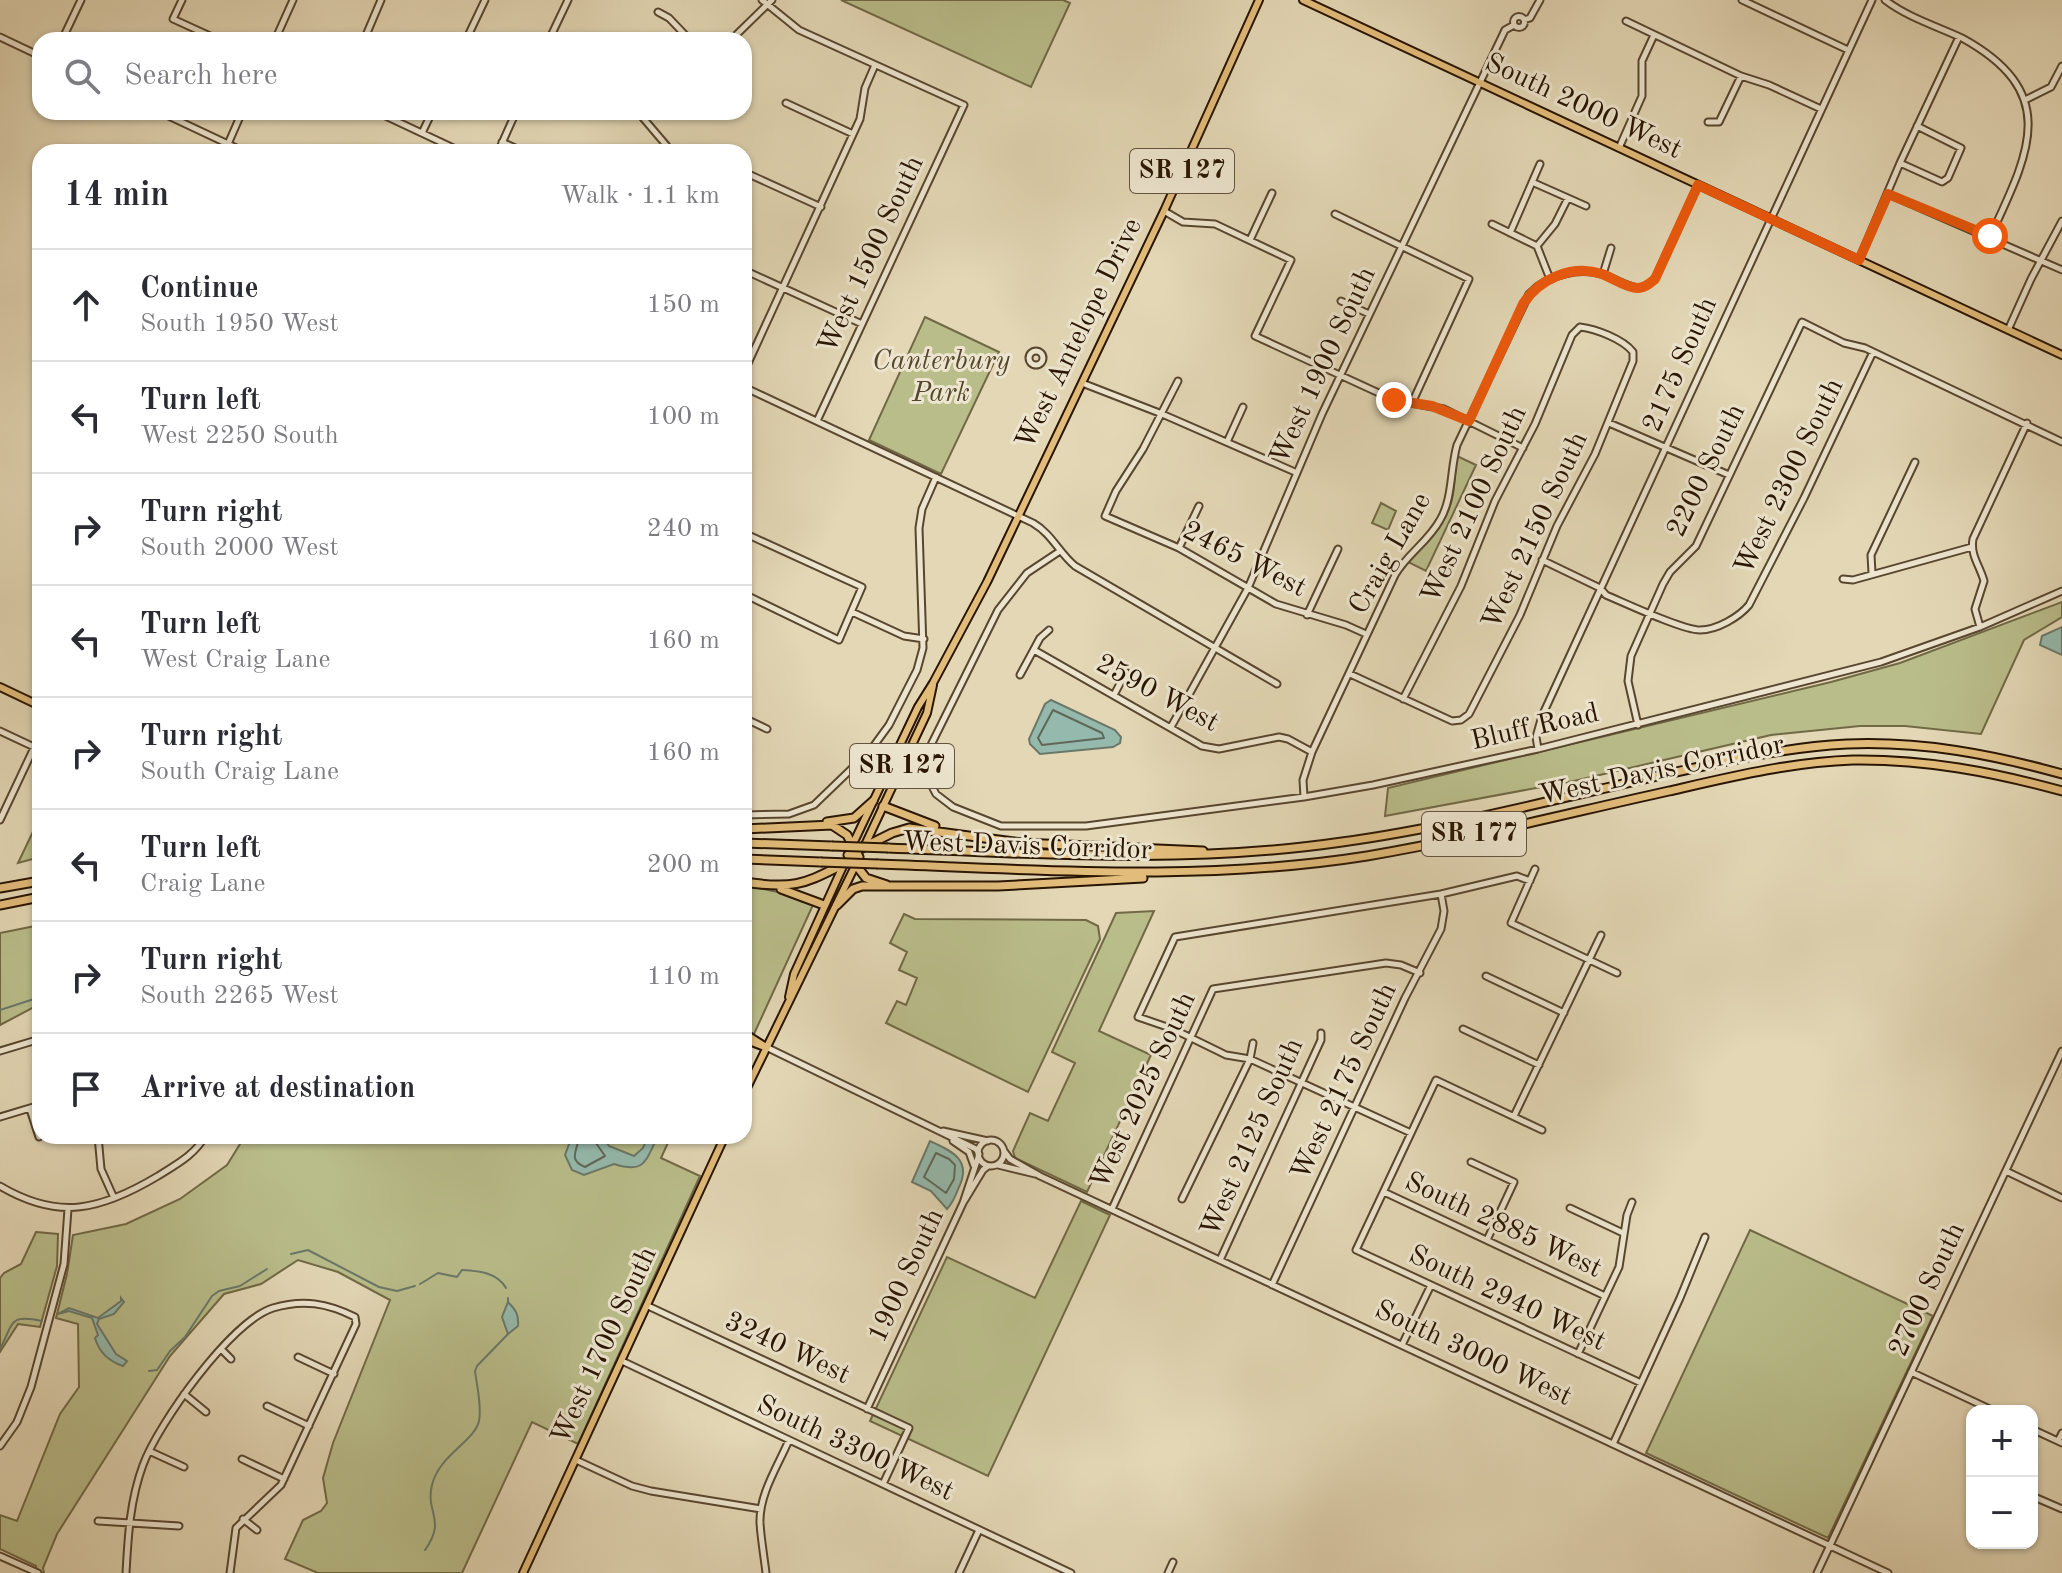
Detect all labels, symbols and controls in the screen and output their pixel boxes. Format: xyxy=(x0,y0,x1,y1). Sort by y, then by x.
search box xyxy=(32,32,752,120)
street label: South 2000 West xyxy=(1480,49,1686,165)
icon: search xyxy=(60,54,104,98)
text: Search here xyxy=(124,61,278,91)
road number: SR 127 xyxy=(1130,149,1234,193)
street label: West 1500 South xyxy=(814,152,930,358)
text: 14 min xyxy=(64,179,169,213)
text: Walk · 1.1 km xyxy=(560,183,720,209)
street label: West Antelope Drive xyxy=(1012,214,1148,454)
route start xyxy=(1972,218,2008,254)
street label: West 1900 South xyxy=(1266,263,1382,469)
text: Continue xyxy=(140,274,259,304)
icon: ahead xyxy=(64,283,108,327)
text: 150 m xyxy=(647,292,720,318)
street label: 2175 South xyxy=(1639,294,1723,436)
text: South 1950 West xyxy=(140,311,339,337)
park label: Canterbury Park xyxy=(872,348,1011,408)
street label: West 2300 South xyxy=(1731,375,1849,579)
route end xyxy=(1376,382,1412,418)
text: Turn left xyxy=(140,386,261,416)
icon: left xyxy=(64,395,108,439)
street label: 2200 South xyxy=(1663,400,1751,542)
street label: West 2100 South xyxy=(1417,402,1533,608)
text: 100 m xyxy=(647,404,720,430)
text: West 2250 South xyxy=(140,423,339,449)
street label: West 2150 South xyxy=(1478,428,1594,634)
street label: Craig Lane xyxy=(1345,488,1437,620)
text: Turn right xyxy=(140,498,282,528)
icon: right xyxy=(64,507,108,551)
text: 240 m xyxy=(647,516,720,542)
street label: 2465 West xyxy=(1178,517,1310,603)
text: South 2000 West xyxy=(140,535,339,561)
text: Turn left xyxy=(140,610,261,640)
icon: left xyxy=(64,619,108,663)
text: 160 m xyxy=(647,628,720,654)
text: West Craig Lane xyxy=(140,647,330,673)
street label: 2590 West xyxy=(1091,650,1223,738)
street label: Bluff Road xyxy=(1468,700,1602,756)
text: Turn right xyxy=(140,722,282,752)
icon: right xyxy=(64,731,108,775)
street label: West Davis Corridor xyxy=(1537,731,1787,811)
text: 160 m xyxy=(647,740,720,766)
road number: SR 127 xyxy=(850,744,954,788)
text: South Craig Lane xyxy=(140,759,339,785)
road number: SR 177 xyxy=(1422,812,1526,856)
street label: West Davis Corridor xyxy=(901,829,1153,865)
text: Turn left xyxy=(140,834,261,864)
icon: left xyxy=(64,843,108,887)
text: 200 m xyxy=(647,852,720,878)
text: Craig Lane xyxy=(140,871,266,897)
text: Turn right xyxy=(140,946,282,976)
icon: right xyxy=(64,955,108,999)
text: 110 m xyxy=(647,964,720,990)
street label: West 2175 South xyxy=(1287,979,1403,1185)
text: South 2265 West xyxy=(140,983,339,1009)
street label: West 2025 South xyxy=(1086,988,1202,1194)
street label: West 2125 South xyxy=(1197,1035,1309,1241)
icon: arrive xyxy=(64,1067,108,1111)
text: Arrive at destination xyxy=(140,1074,415,1104)
street label: South 2885 West xyxy=(1400,1168,1606,1284)
street label: 1900 South xyxy=(864,1205,950,1347)
street label: 2700 South xyxy=(1885,1219,1971,1361)
street label: South 2940 West xyxy=(1404,1241,1610,1357)
street label: West 1700 South xyxy=(547,1243,663,1449)
street label: South 3000 West xyxy=(1370,1296,1576,1412)
street label: 3240 West xyxy=(720,1308,854,1390)
street label: South 3300 West xyxy=(752,1391,958,1507)
map controls xyxy=(1966,1405,2038,1549)
button: + xyxy=(1966,1405,2038,1477)
button: − xyxy=(1966,1477,2038,1549)

